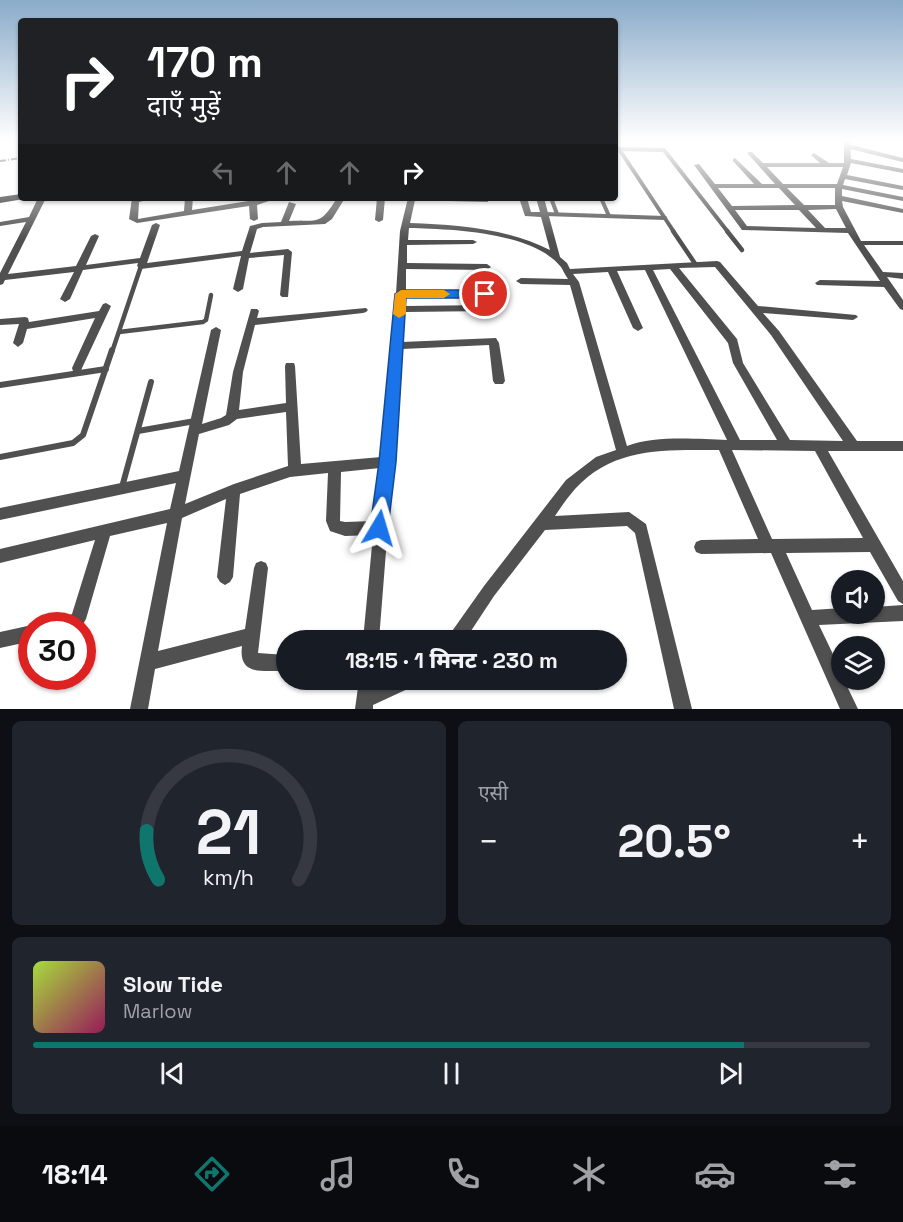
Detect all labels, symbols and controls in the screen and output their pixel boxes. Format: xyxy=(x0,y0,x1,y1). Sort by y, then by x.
text: 170 m xyxy=(147,36,263,89)
icon: right xyxy=(48,42,126,120)
text: दाएँ मुड़ें xyxy=(147,88,221,123)
icon: left xyxy=(207,156,240,189)
icon: ahead xyxy=(270,156,303,189)
icon: ahead xyxy=(333,156,366,189)
icon: right xyxy=(396,156,429,189)
pin xyxy=(459,268,510,319)
icon: arrive xyxy=(468,277,501,310)
position arrow xyxy=(347,496,411,560)
map controls xyxy=(831,570,885,690)
button: sound xyxy=(831,570,885,624)
speed limit sign: 30 xyxy=(18,612,96,690)
button: layers xyxy=(831,636,885,690)
text: 18:15 · 1 मिनट · 230 m xyxy=(345,646,558,674)
text: एसी xyxy=(479,780,508,806)
text: 21 xyxy=(196,793,261,872)
text: 20.5° xyxy=(618,813,731,870)
text: − xyxy=(479,821,499,863)
text: + xyxy=(850,821,870,863)
text: km/h xyxy=(203,864,254,891)
text: Slow Tide xyxy=(123,970,223,998)
text: Marlow xyxy=(123,998,192,1024)
icon: previous xyxy=(156,1057,189,1090)
icon: pause xyxy=(435,1057,468,1090)
icon: next xyxy=(714,1057,747,1090)
icon: directions xyxy=(191,1153,233,1195)
icon: music xyxy=(317,1153,359,1195)
icon: phone xyxy=(442,1153,484,1195)
icon: climate xyxy=(568,1153,610,1195)
icon: car xyxy=(694,1153,736,1195)
icon: filters xyxy=(819,1153,861,1195)
text: 18:14 xyxy=(42,1157,108,1192)

